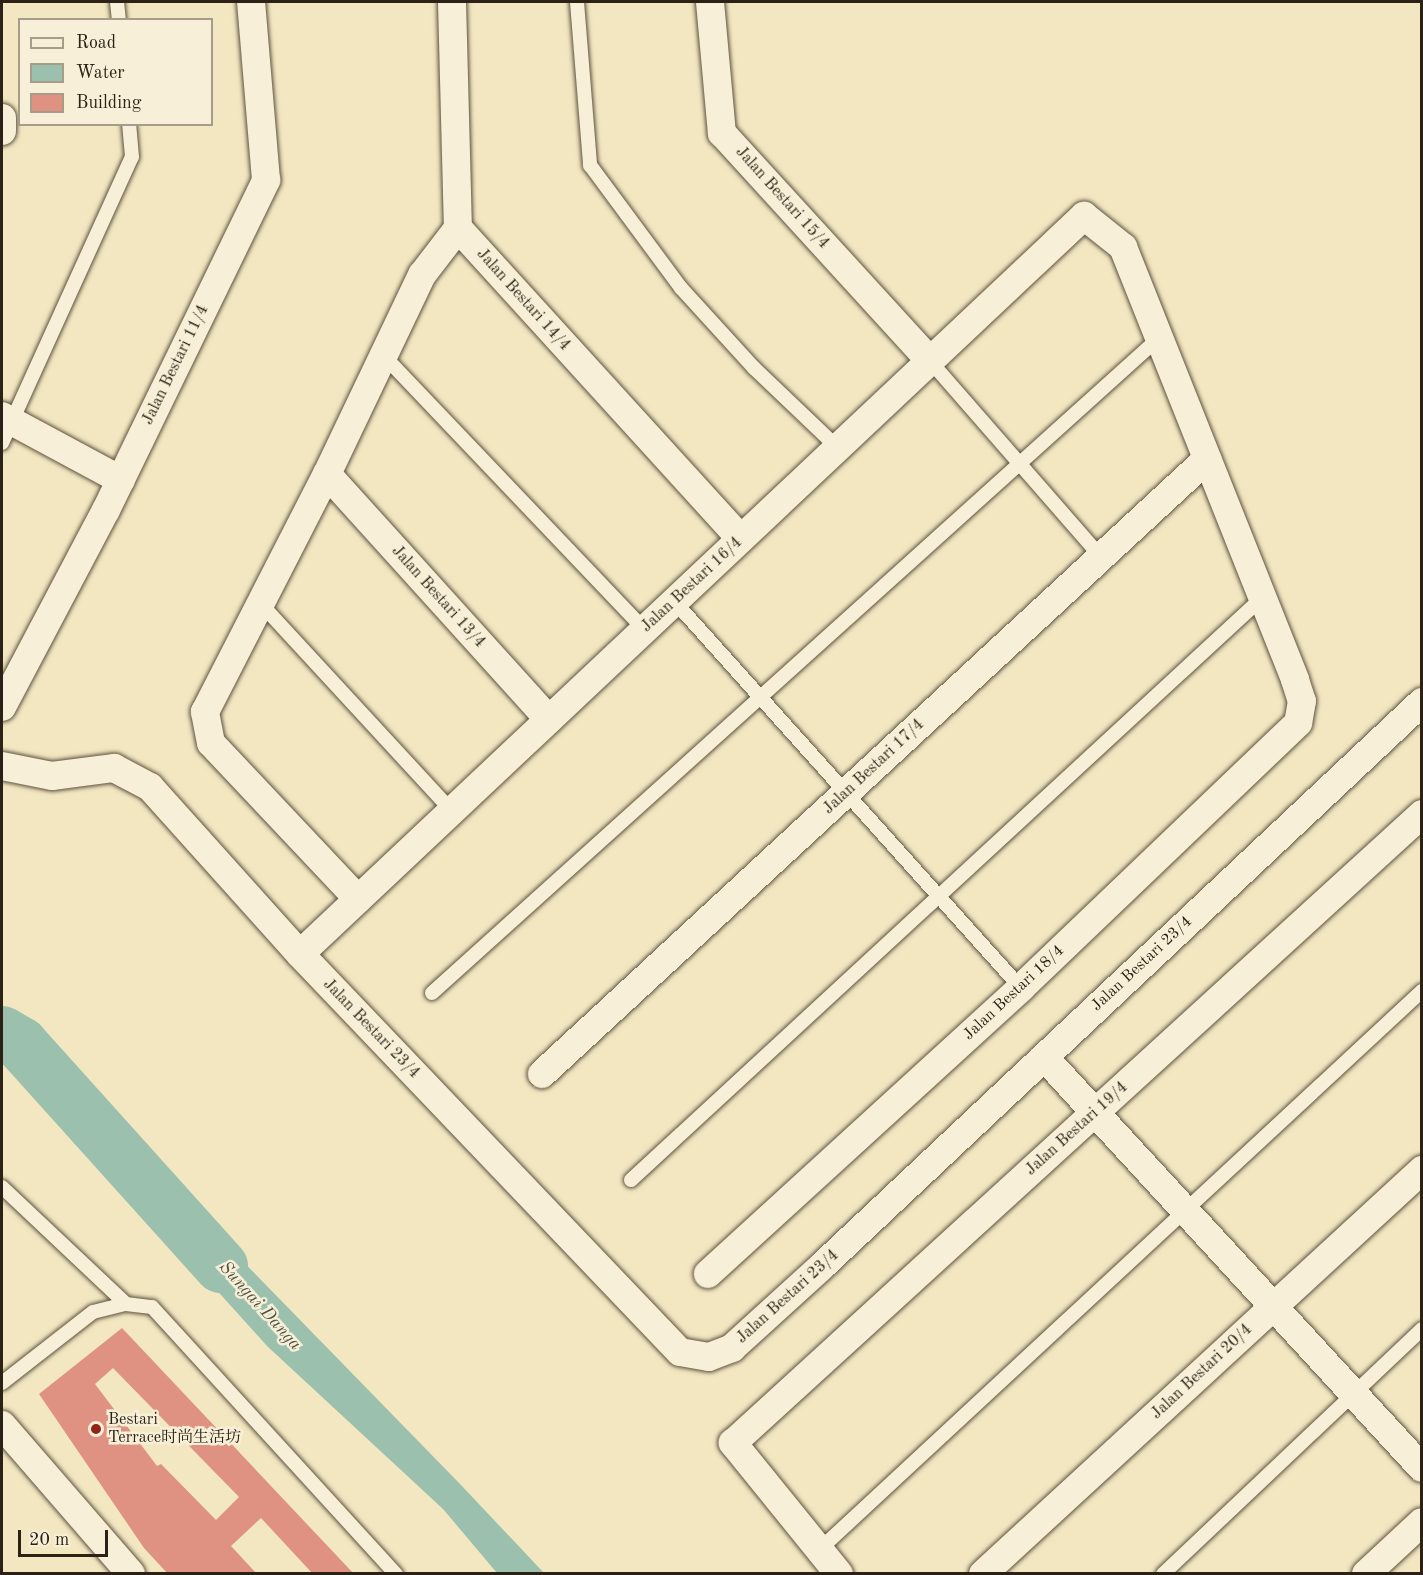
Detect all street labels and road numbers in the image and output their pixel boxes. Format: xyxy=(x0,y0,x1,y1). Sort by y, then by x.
street label: Jalan Bestari 15/4 xyxy=(731,143,833,253)
street label: Jalan Bestari 14/4 xyxy=(472,245,574,355)
street label: Jalan Bestari 11/4 xyxy=(139,302,213,428)
street label: Jalan Bestari 16/4 xyxy=(637,533,747,637)
street label: Jalan Bestari 13/4 xyxy=(387,542,489,652)
street label: Jalan Bestari 17/4 xyxy=(819,715,929,819)
street label: Jalan Bestari 23/4 xyxy=(1087,912,1197,1016)
street label: Jalan Bestari 18/4 xyxy=(959,941,1069,1045)
street label: Jalan Bestari 23/4 xyxy=(319,975,423,1083)
street label: Jalan Bestari 19/4 xyxy=(1022,1078,1132,1180)
street label: Jalan Bestari 23/4 xyxy=(733,1246,843,1348)
street label: Jalan Bestari 20/4 xyxy=(1147,1320,1257,1424)

